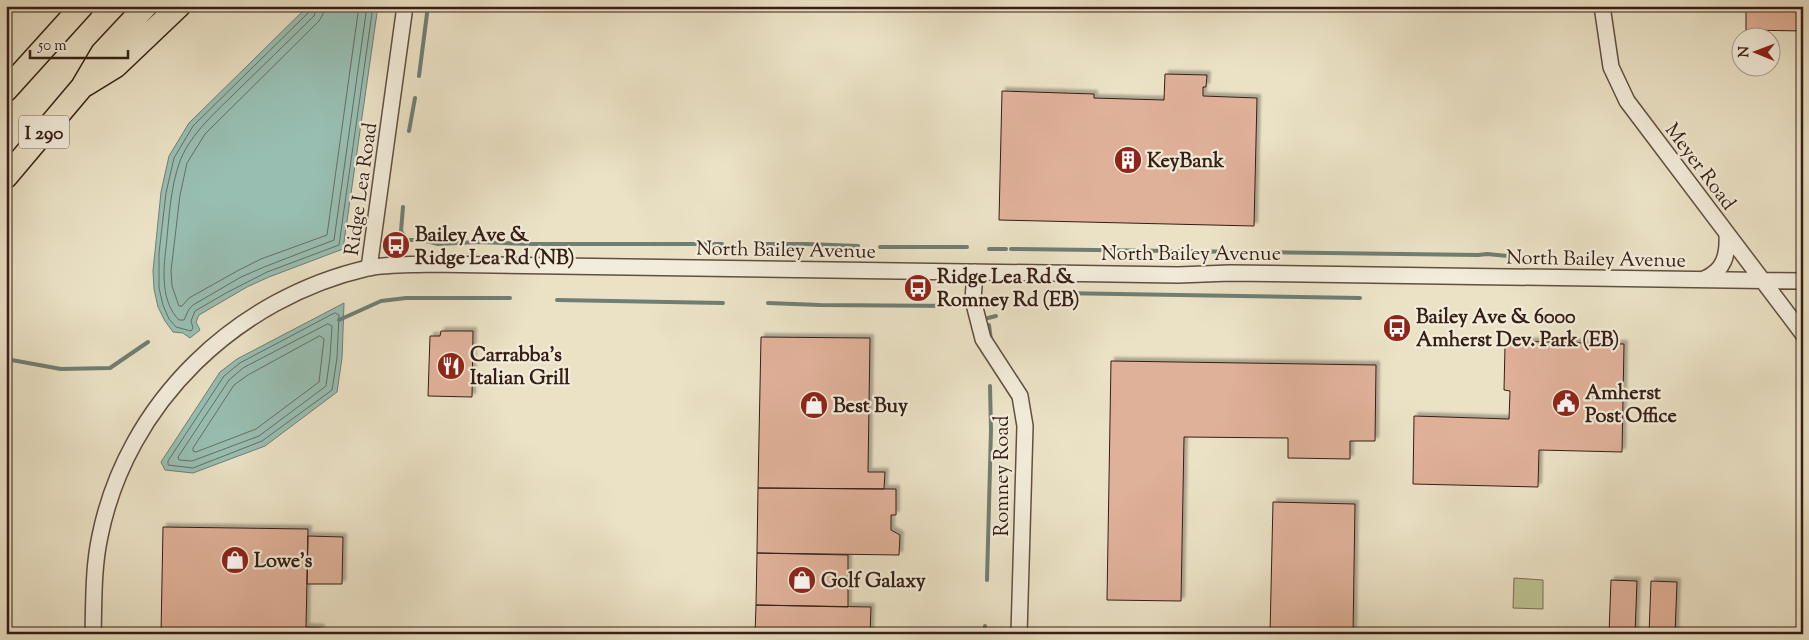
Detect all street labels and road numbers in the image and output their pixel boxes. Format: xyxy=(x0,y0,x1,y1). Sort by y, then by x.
road number: I 290 xyxy=(19,115,69,148)
street label: Meyer Road xyxy=(1657,118,1741,217)
street label: Ridge Lea Road xyxy=(339,121,386,258)
street label: North Bailey Avenue xyxy=(696,235,876,268)
street label: North Bailey Avenue xyxy=(1101,241,1281,270)
street label: North Bailey Avenue xyxy=(1506,244,1686,277)
street label: Romney Road xyxy=(989,415,1018,537)

